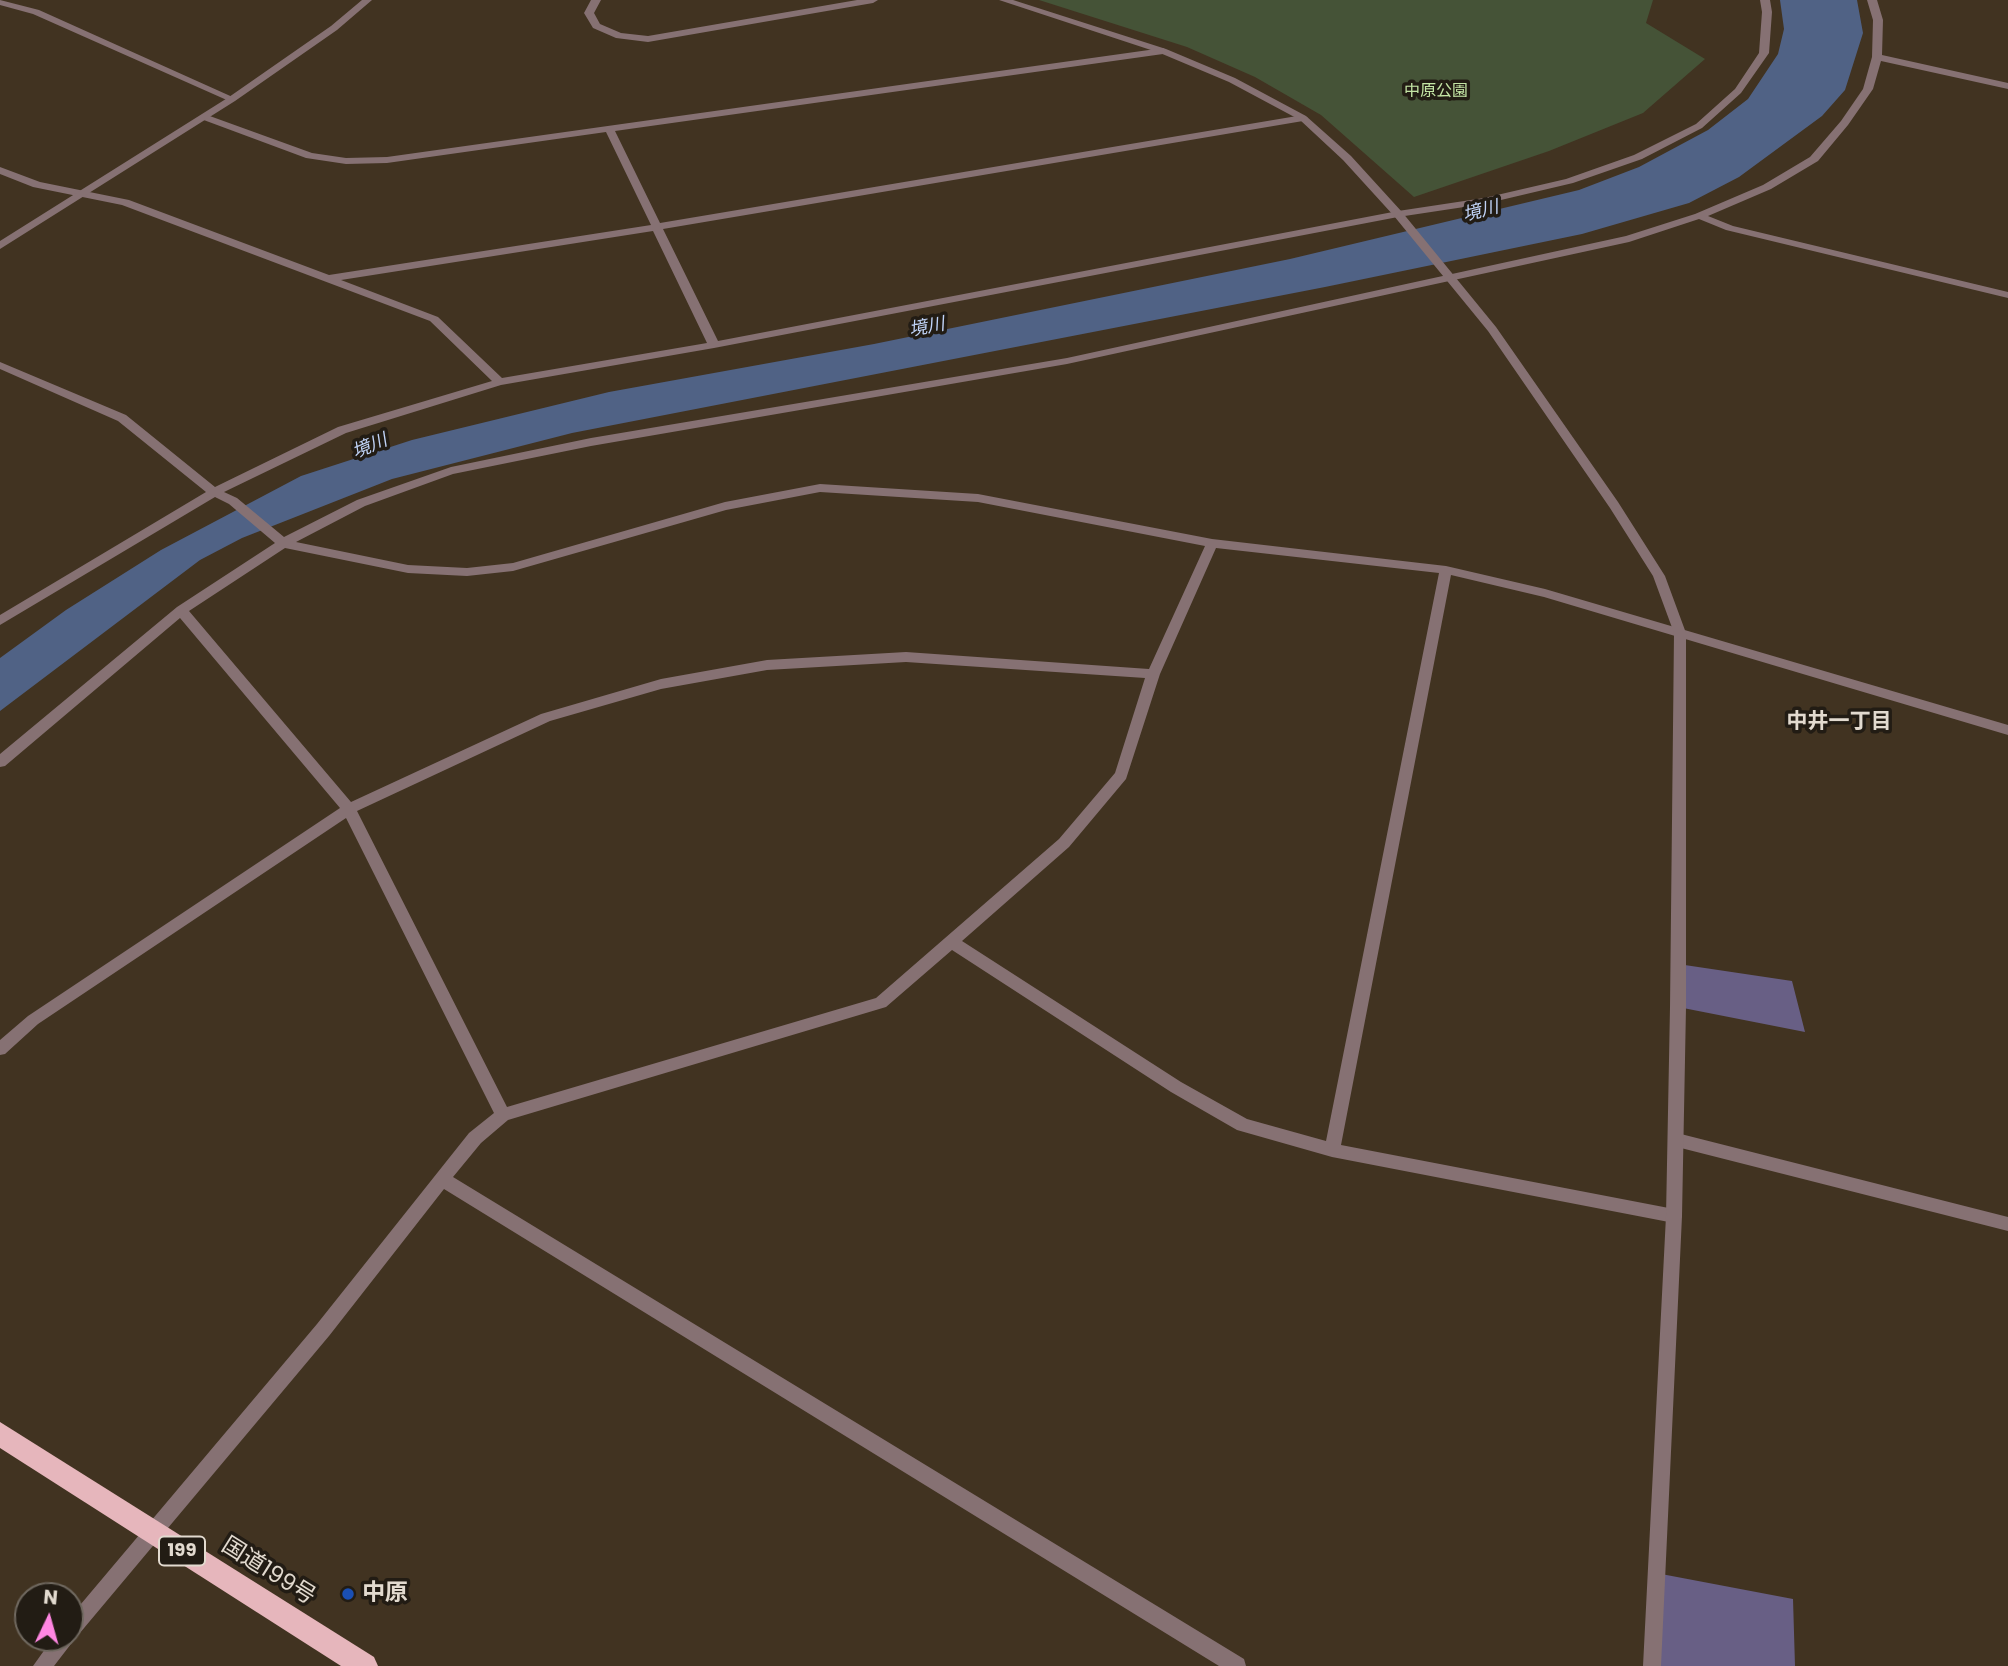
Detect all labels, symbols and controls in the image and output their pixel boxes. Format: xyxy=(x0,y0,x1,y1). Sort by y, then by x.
park label: 中原公園 xyxy=(1404,82,1468,102)
water label: 境川 xyxy=(1461,197,1501,227)
water label: 境川 xyxy=(907,314,947,342)
water label: 境川 xyxy=(349,430,391,464)
district label: 中井一丁目 xyxy=(1787,710,1891,736)
street label: 国道199号 xyxy=(216,1532,320,1612)
road number: 199 xyxy=(159,1536,205,1566)
place label: 中原 xyxy=(362,1580,408,1608)
north arrow xyxy=(14,1582,84,1652)
text: N xyxy=(42,1584,59,1612)
marker: 中原 xyxy=(340,1586,356,1602)

